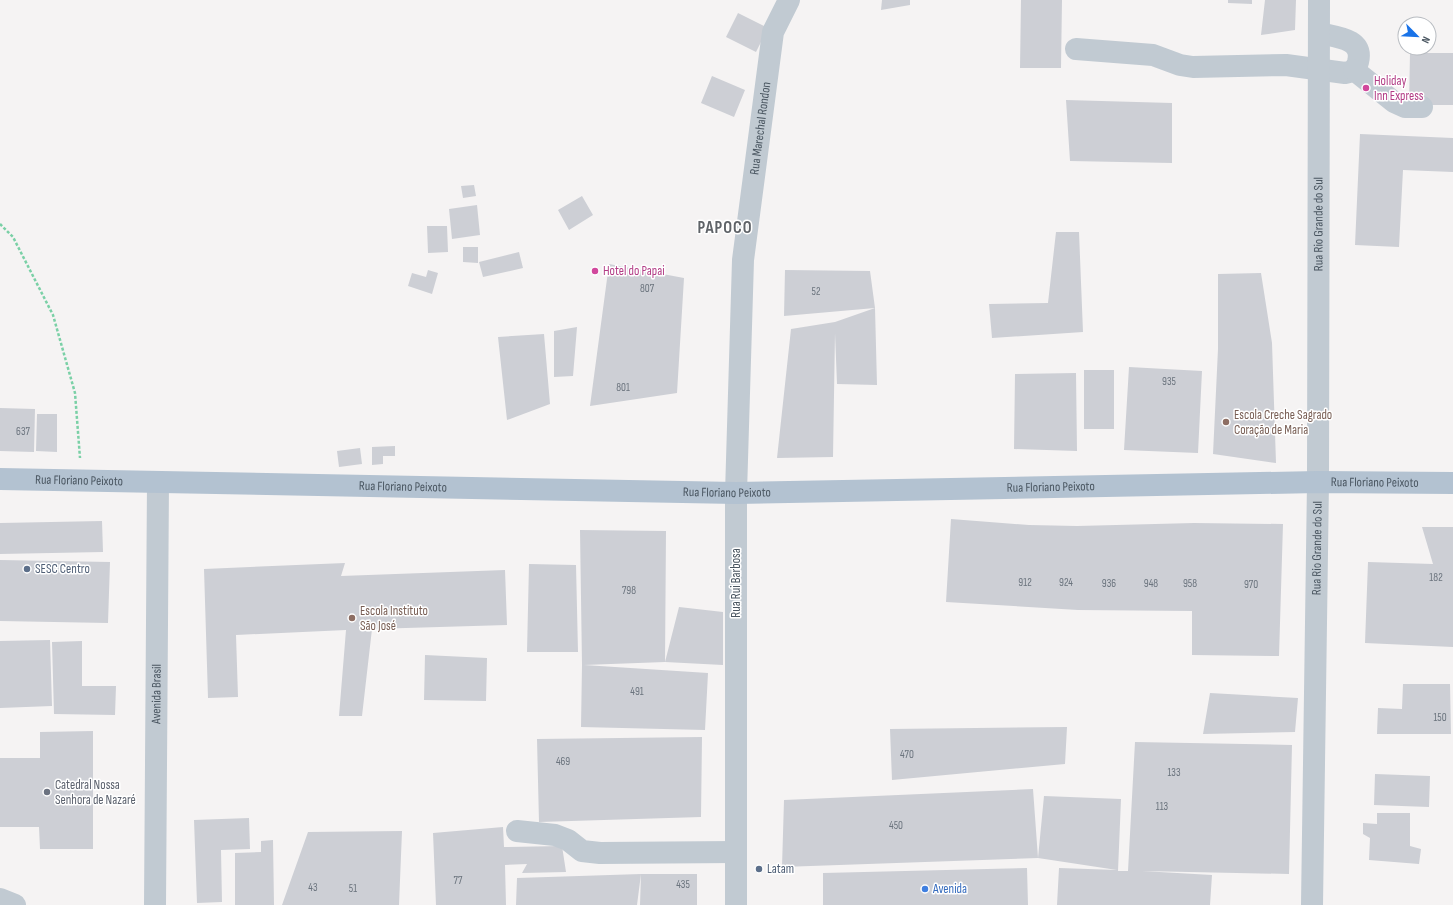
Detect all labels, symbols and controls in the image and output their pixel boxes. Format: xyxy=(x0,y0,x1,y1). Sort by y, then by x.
north arrow xyxy=(1397,16,1437,56)
text: N xyxy=(1418,35,1433,45)
place label: Holiday Inn Express xyxy=(1374,73,1424,104)
street label: Rua Marechal Rondon xyxy=(746,81,774,176)
marker: Holiday Inn Express xyxy=(1361,83,1371,93)
street label: Rua Rio Grande do Sul xyxy=(1310,177,1327,271)
district label: PAPOCO xyxy=(697,218,753,238)
place label: Hotel do Papai xyxy=(603,263,665,279)
marker: Hotel do Papai xyxy=(590,266,600,276)
house number: 807 xyxy=(640,282,655,295)
house number: 52 xyxy=(812,285,821,298)
house number: 935 xyxy=(1162,375,1176,388)
house number: 801 xyxy=(616,381,630,394)
place label: Escola Creche Sagrado Coração de Maria xyxy=(1234,407,1332,438)
marker: Escola Creche Sagrado Coração de Maria xyxy=(1221,417,1231,427)
house number: 637 xyxy=(16,425,31,438)
street label: Rua Floriano Peixoto xyxy=(35,472,123,489)
street label: Rua Floriano Peixoto xyxy=(1331,474,1419,491)
street label: Rua Floriano Peixoto xyxy=(359,478,447,496)
street label: Rua Floriano Peixoto xyxy=(1007,478,1095,496)
street label: Rua Floriano Peixoto xyxy=(683,484,771,501)
street label: Rua Rio Grande do Sul xyxy=(1308,501,1326,595)
street label: Rua Rui Barbosa xyxy=(728,548,744,618)
place label: SESC Centro xyxy=(35,561,90,577)
marker: SESC Centro xyxy=(22,564,32,574)
house number: 182 xyxy=(1429,571,1443,584)
house number: 912 xyxy=(1018,576,1032,589)
house number: 924 xyxy=(1059,576,1073,589)
house number: 936 xyxy=(1102,577,1116,590)
house number: 948 xyxy=(1144,577,1158,590)
house number: 958 xyxy=(1183,577,1197,590)
house number: 970 xyxy=(1244,578,1258,591)
house number: 798 xyxy=(622,584,636,597)
place label: Escola Instituto São José xyxy=(360,603,428,634)
marker: Escola Instituto São José xyxy=(347,613,357,623)
street label: Avenida Brasil xyxy=(148,664,165,725)
house number: 491 xyxy=(630,685,644,698)
house number: 150 xyxy=(1433,711,1447,724)
house number: 470 xyxy=(900,748,914,761)
house number: 469 xyxy=(556,755,570,768)
house number: 133 xyxy=(1167,766,1181,779)
place label: Catedral Nossa Senhora de Nazaré xyxy=(55,777,136,808)
marker: Catedral Nossa Senhora de Nazaré xyxy=(42,787,52,797)
house number: 113 xyxy=(1156,800,1169,813)
house number: 450 xyxy=(889,819,903,832)
place label: Latam xyxy=(767,861,794,877)
marker: Latam xyxy=(754,864,764,874)
house number: 77 xyxy=(454,874,463,887)
house number: 435 xyxy=(676,878,690,891)
house number: 43 xyxy=(308,881,318,894)
place label: Avenida xyxy=(932,881,967,897)
house number: 51 xyxy=(349,882,357,895)
marker: Avenida xyxy=(920,884,930,894)

